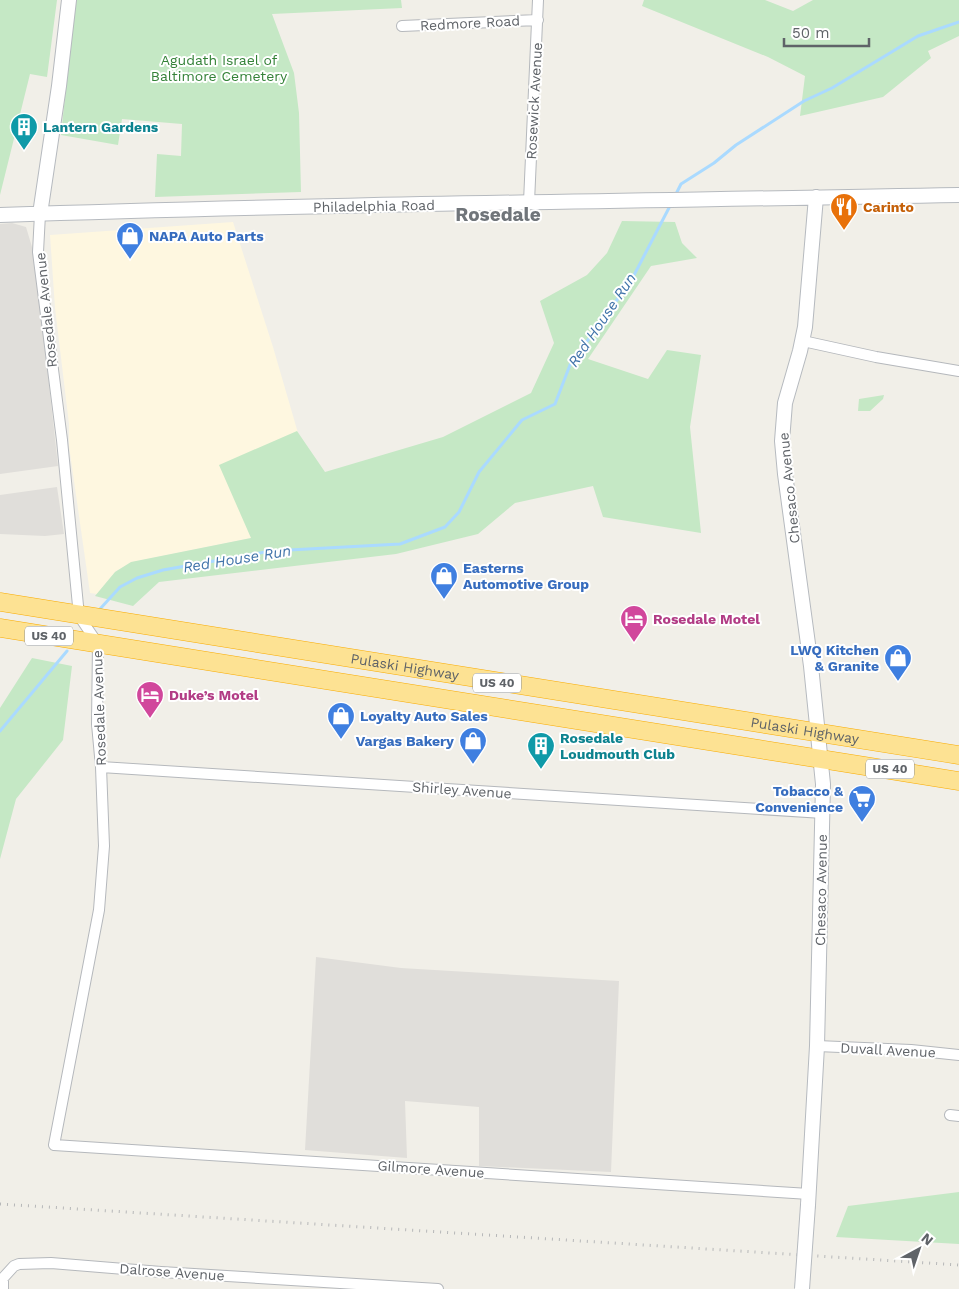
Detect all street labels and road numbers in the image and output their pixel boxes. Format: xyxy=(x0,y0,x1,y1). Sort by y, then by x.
street label: Redmore Road xyxy=(420,12,520,34)
street label: Rosewick Avenue xyxy=(523,42,545,160)
street label: Philadelphia Road xyxy=(313,197,435,215)
street label: Rosedale Avenue xyxy=(32,252,60,368)
street label: Chesaco Avenue xyxy=(775,432,803,544)
road number: US 40 xyxy=(25,626,73,646)
street label: Rosedale Avenue xyxy=(89,650,109,766)
street label: Pulaski Highway xyxy=(349,650,461,683)
road number: US 40 xyxy=(473,674,521,692)
street label: Pulaski Highway xyxy=(749,714,861,747)
road number: US 40 xyxy=(866,760,914,779)
street label: Shirley Avenue xyxy=(412,779,512,801)
street label: Chesaco Avenue xyxy=(812,834,830,946)
street label: Duvall Avenue xyxy=(840,1040,936,1060)
street label: Gilmore Avenue xyxy=(377,1157,485,1181)
street label: Dalrose Avenue xyxy=(119,1260,225,1284)

